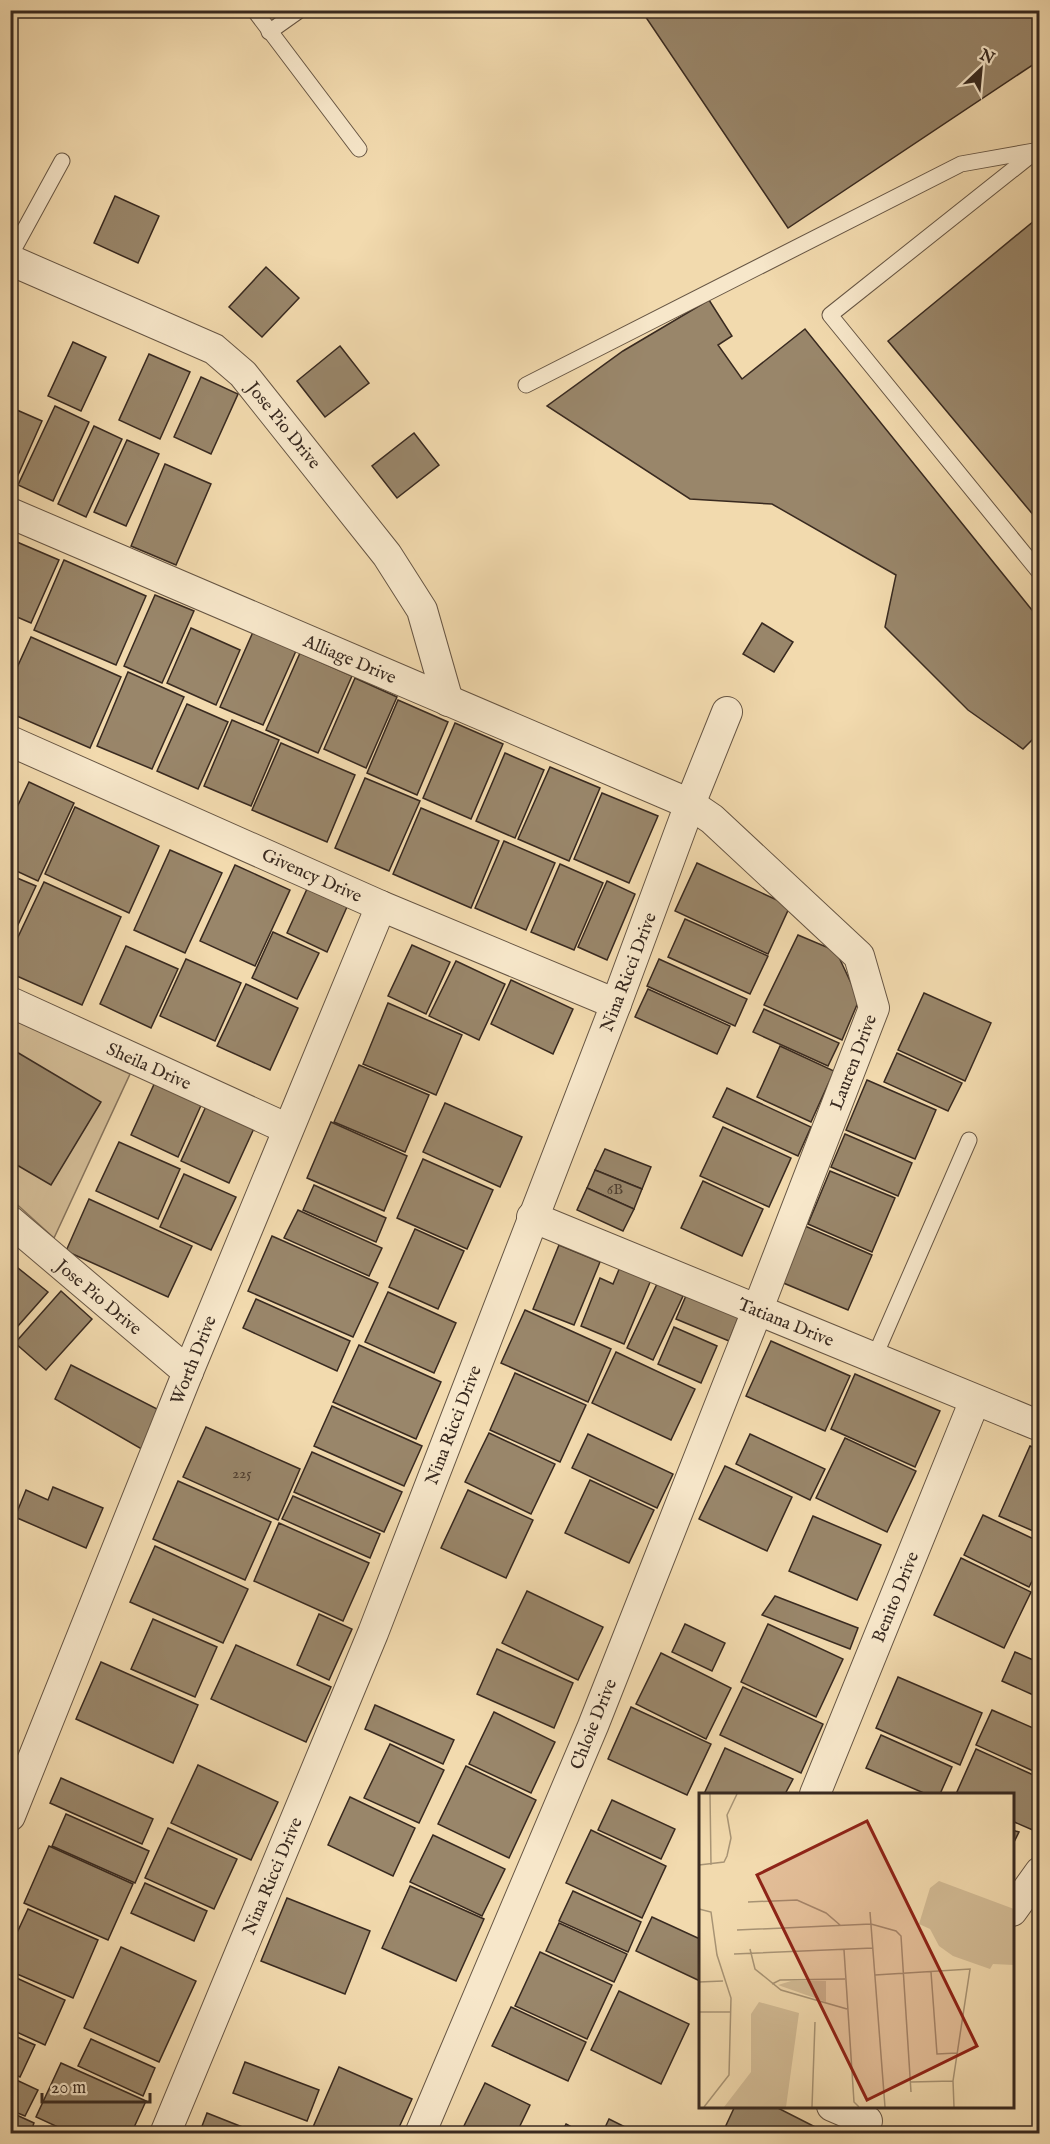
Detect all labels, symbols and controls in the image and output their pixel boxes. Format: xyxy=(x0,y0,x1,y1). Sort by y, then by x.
north arrow xyxy=(951,39,1011,99)
text: N xyxy=(975,45,997,69)
street label: Jose Pio Drive xyxy=(239,376,325,474)
street label: Alliage Drive xyxy=(299,630,399,690)
street label: Givency Drive xyxy=(258,844,365,909)
street label: Nina Ricci Drive xyxy=(596,910,663,1035)
street label: Lauren Drive xyxy=(826,1012,883,1113)
street label: Sheila Drive xyxy=(102,1038,194,1096)
house number: 6B xyxy=(607,1180,623,1199)
street label: Jose Pio Drive xyxy=(49,1254,146,1341)
street label: Tatiana Drive xyxy=(734,1294,837,1353)
street label: Worth Drive xyxy=(166,1313,223,1408)
street label: Nina Ricci Drive xyxy=(421,1363,488,1488)
house number: 225 xyxy=(232,1464,252,1483)
street label: Benito Drive xyxy=(868,1549,925,1646)
street label: Chloie Drive xyxy=(566,1676,623,1773)
inset map xyxy=(699,1793,1014,2108)
street label: Nina Ricci Drive xyxy=(238,1814,309,1939)
scale bar xyxy=(42,2066,150,2104)
text: 20 m xyxy=(51,2077,86,2100)

